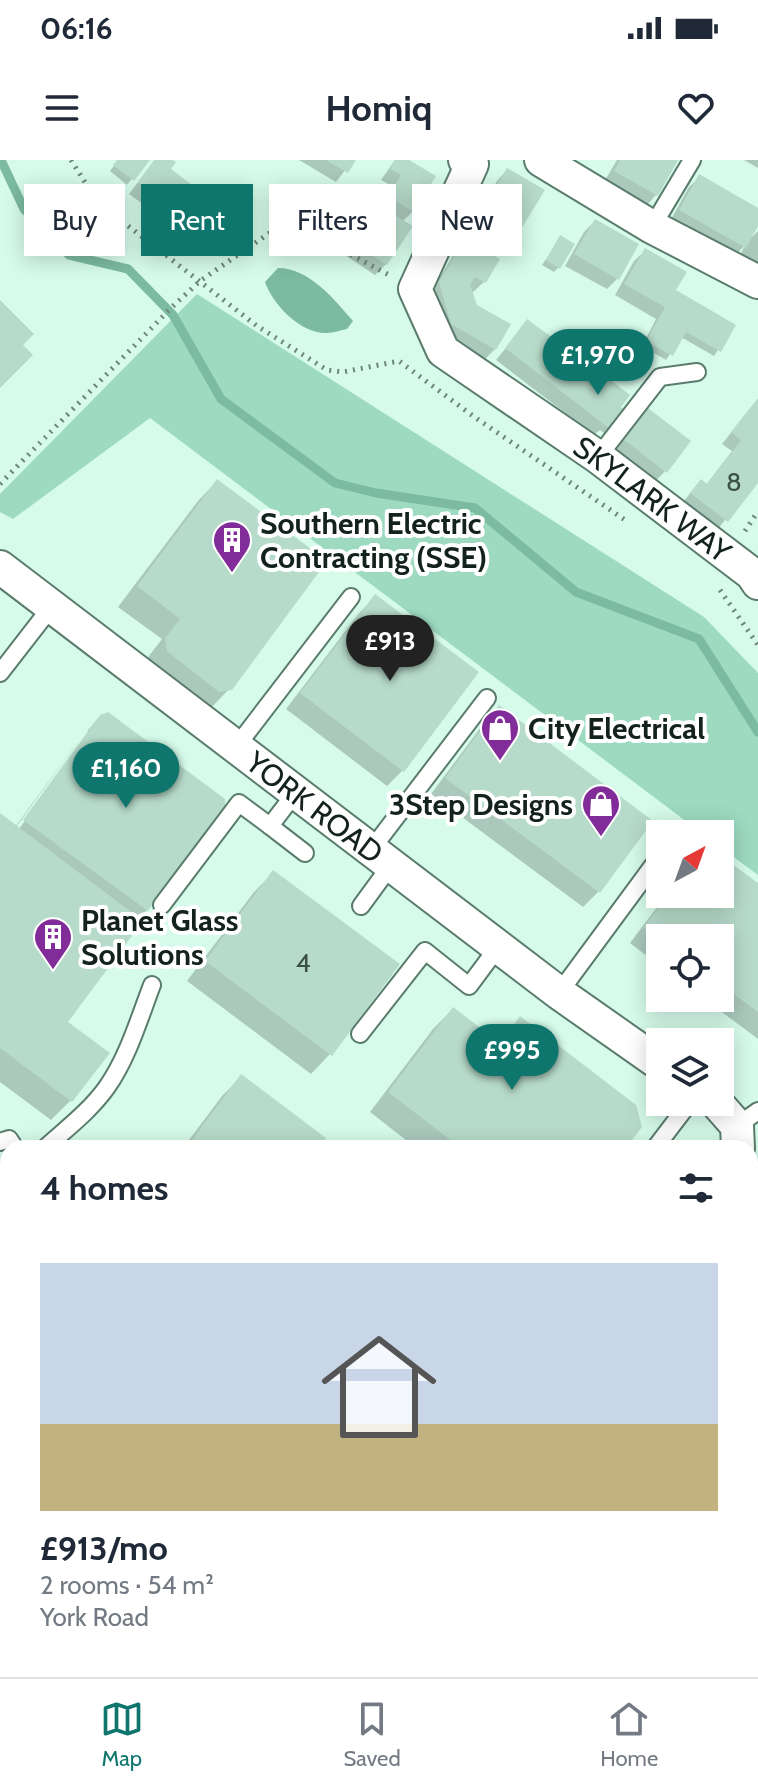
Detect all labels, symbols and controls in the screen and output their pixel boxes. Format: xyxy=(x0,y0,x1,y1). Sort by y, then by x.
text: 06:16 xyxy=(40,10,113,47)
icon: menu xyxy=(40,86,84,130)
text: Homiq xyxy=(326,86,432,130)
icon: heart xyxy=(674,86,718,130)
chip: Buy xyxy=(24,184,125,256)
chip: Rent xyxy=(141,184,253,256)
chip: Filters xyxy=(269,184,396,256)
chip: New xyxy=(412,184,522,256)
pin: £1,970 xyxy=(533,329,663,397)
text: £1,970 xyxy=(561,339,635,371)
street label: SKYLARK WAY xyxy=(567,428,739,571)
house number: 8 xyxy=(726,466,742,498)
place label: Southern Electric Contracting (SSE) xyxy=(260,505,487,576)
building icon: Southern Electric Contracting (SSE) xyxy=(211,519,253,574)
pin: £913 xyxy=(343,615,437,683)
text: £913 xyxy=(364,625,416,657)
shop icon: City Electrical xyxy=(479,707,521,762)
place label: City Electrical xyxy=(528,710,705,747)
pin: £1,160 xyxy=(61,742,191,810)
street label: YORK ROAD xyxy=(238,743,391,871)
text: £1,160 xyxy=(90,752,162,784)
shop icon: 3Step Designs xyxy=(580,783,622,838)
place label: 3Step Designs xyxy=(389,786,573,823)
north arrow xyxy=(646,820,734,908)
map controls xyxy=(646,820,734,1116)
place label: Planet Glass Solutions xyxy=(81,902,239,973)
building icon: Planet Glass Solutions xyxy=(32,916,74,971)
button: locate xyxy=(646,924,734,1012)
house number: 4 xyxy=(295,947,311,979)
pin: £995 xyxy=(465,1024,559,1092)
button: layers xyxy=(646,1028,734,1116)
text: £995 xyxy=(484,1034,540,1066)
icon: filters xyxy=(674,1166,718,1210)
text: 4 homes xyxy=(40,1167,168,1209)
icon: home xyxy=(307,1315,451,1459)
text: £913/mo xyxy=(40,1527,168,1569)
text: 2 rooms · 54 m² xyxy=(40,1569,214,1601)
text: York Road xyxy=(40,1601,149,1633)
tab: Map xyxy=(100,1697,144,1772)
tab: Saved xyxy=(343,1697,401,1772)
tab: Home xyxy=(600,1697,658,1772)

